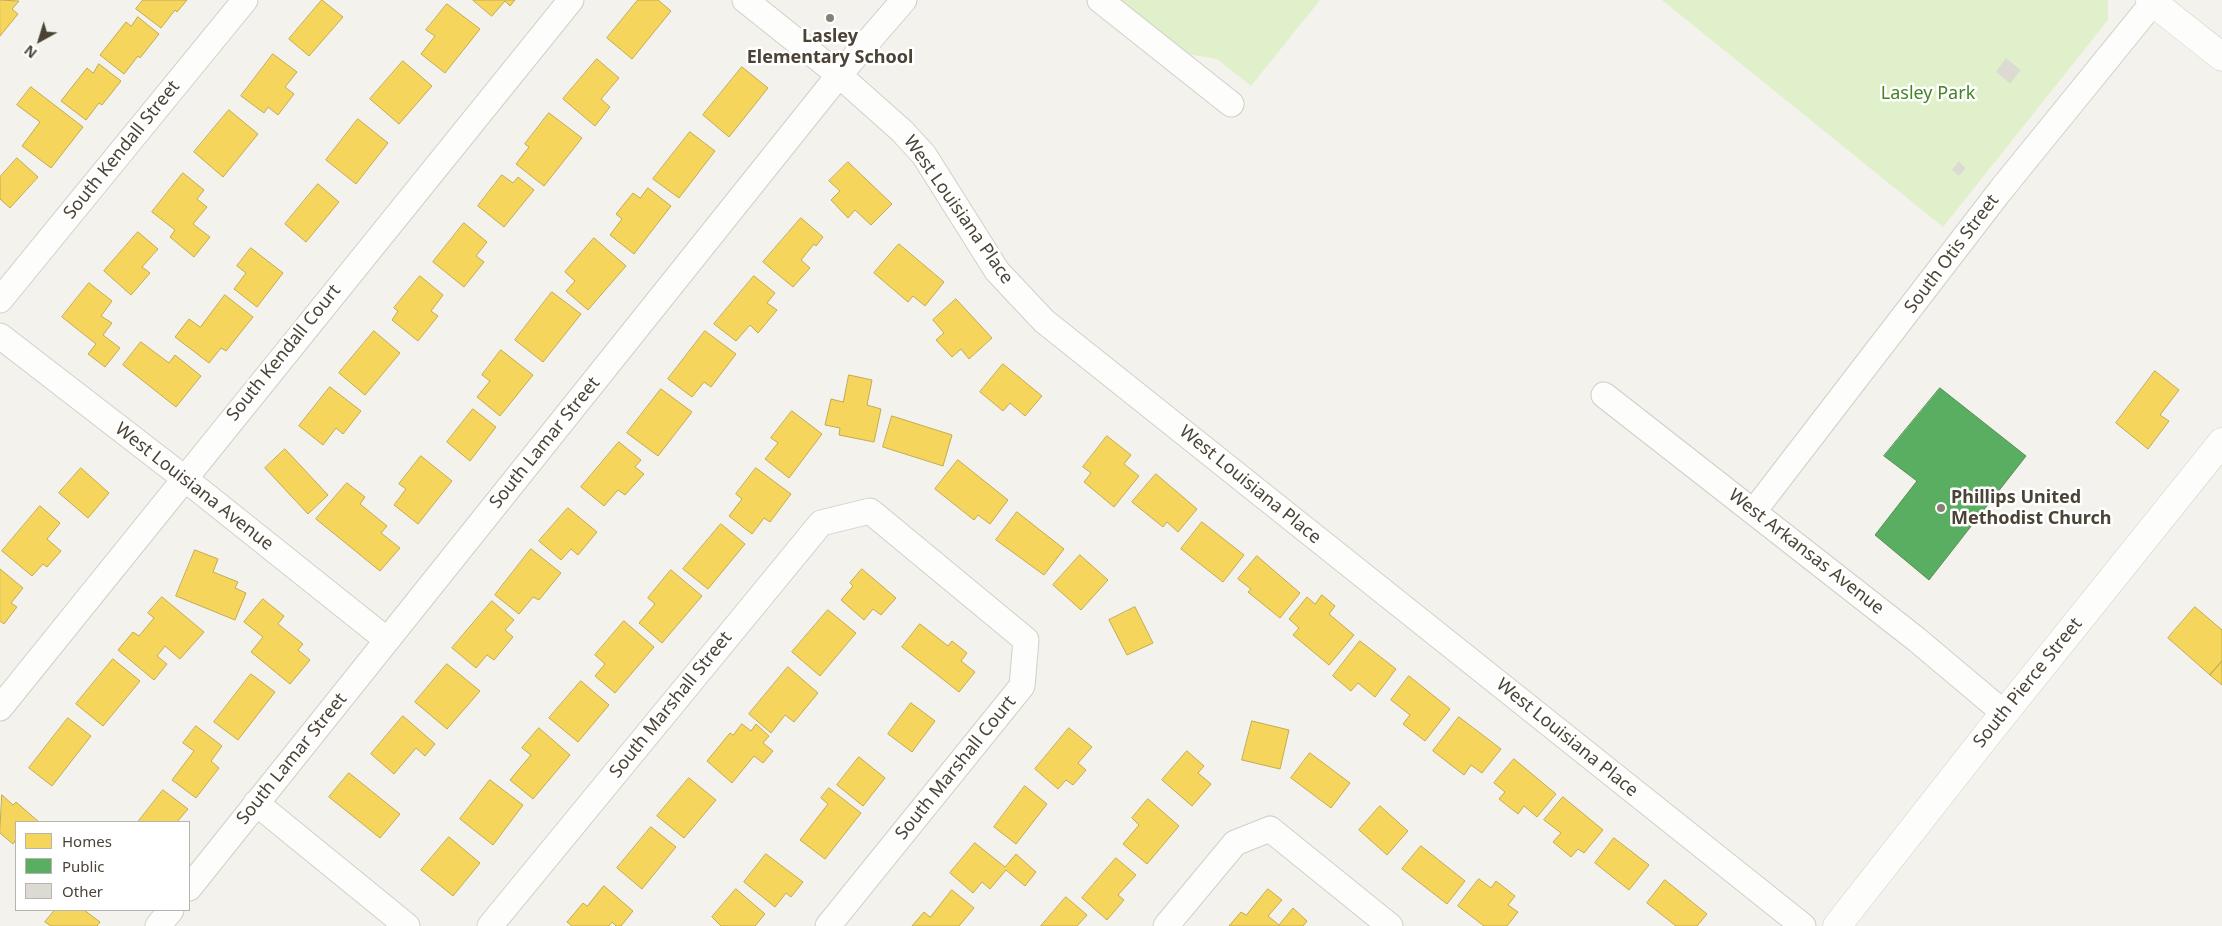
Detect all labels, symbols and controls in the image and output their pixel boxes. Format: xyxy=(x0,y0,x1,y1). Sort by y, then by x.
marker: Lasley Elementary School xyxy=(824,12,836,24)
north arrow xyxy=(15,15,65,65)
place label: Lasley Elementary School xyxy=(747,26,913,68)
text: N xyxy=(20,41,41,63)
street label: South Kendall Street xyxy=(59,76,185,224)
park label: Lasley Park xyxy=(1881,83,1975,105)
street label: West Louisiana Place xyxy=(899,132,1017,288)
street label: South Otis Street xyxy=(1900,190,2004,318)
street label: South Kendall Court xyxy=(222,281,346,425)
street label: South Lamar Street xyxy=(485,373,605,513)
street label: West Louisiana Avenue xyxy=(111,418,277,556)
street label: West Louisiana Place xyxy=(1175,421,1325,549)
street label: West Arkansas Avenue xyxy=(1724,485,1888,619)
place label: Phillips United Methodist Church xyxy=(1951,487,2111,530)
marker: Phillips United Methodist Church xyxy=(1935,502,1947,514)
street label: South Pierce Street xyxy=(1969,614,2087,752)
street label: South Marshall Street xyxy=(605,627,737,783)
street label: West Louisiana Place xyxy=(1492,674,1642,802)
street label: South Lamar Street xyxy=(232,689,352,829)
street label: South Marshall Court xyxy=(891,692,1021,844)
legend xyxy=(15,821,190,911)
text: Homes xyxy=(62,831,112,851)
text: Public xyxy=(62,856,105,876)
text: Other xyxy=(62,881,103,901)

